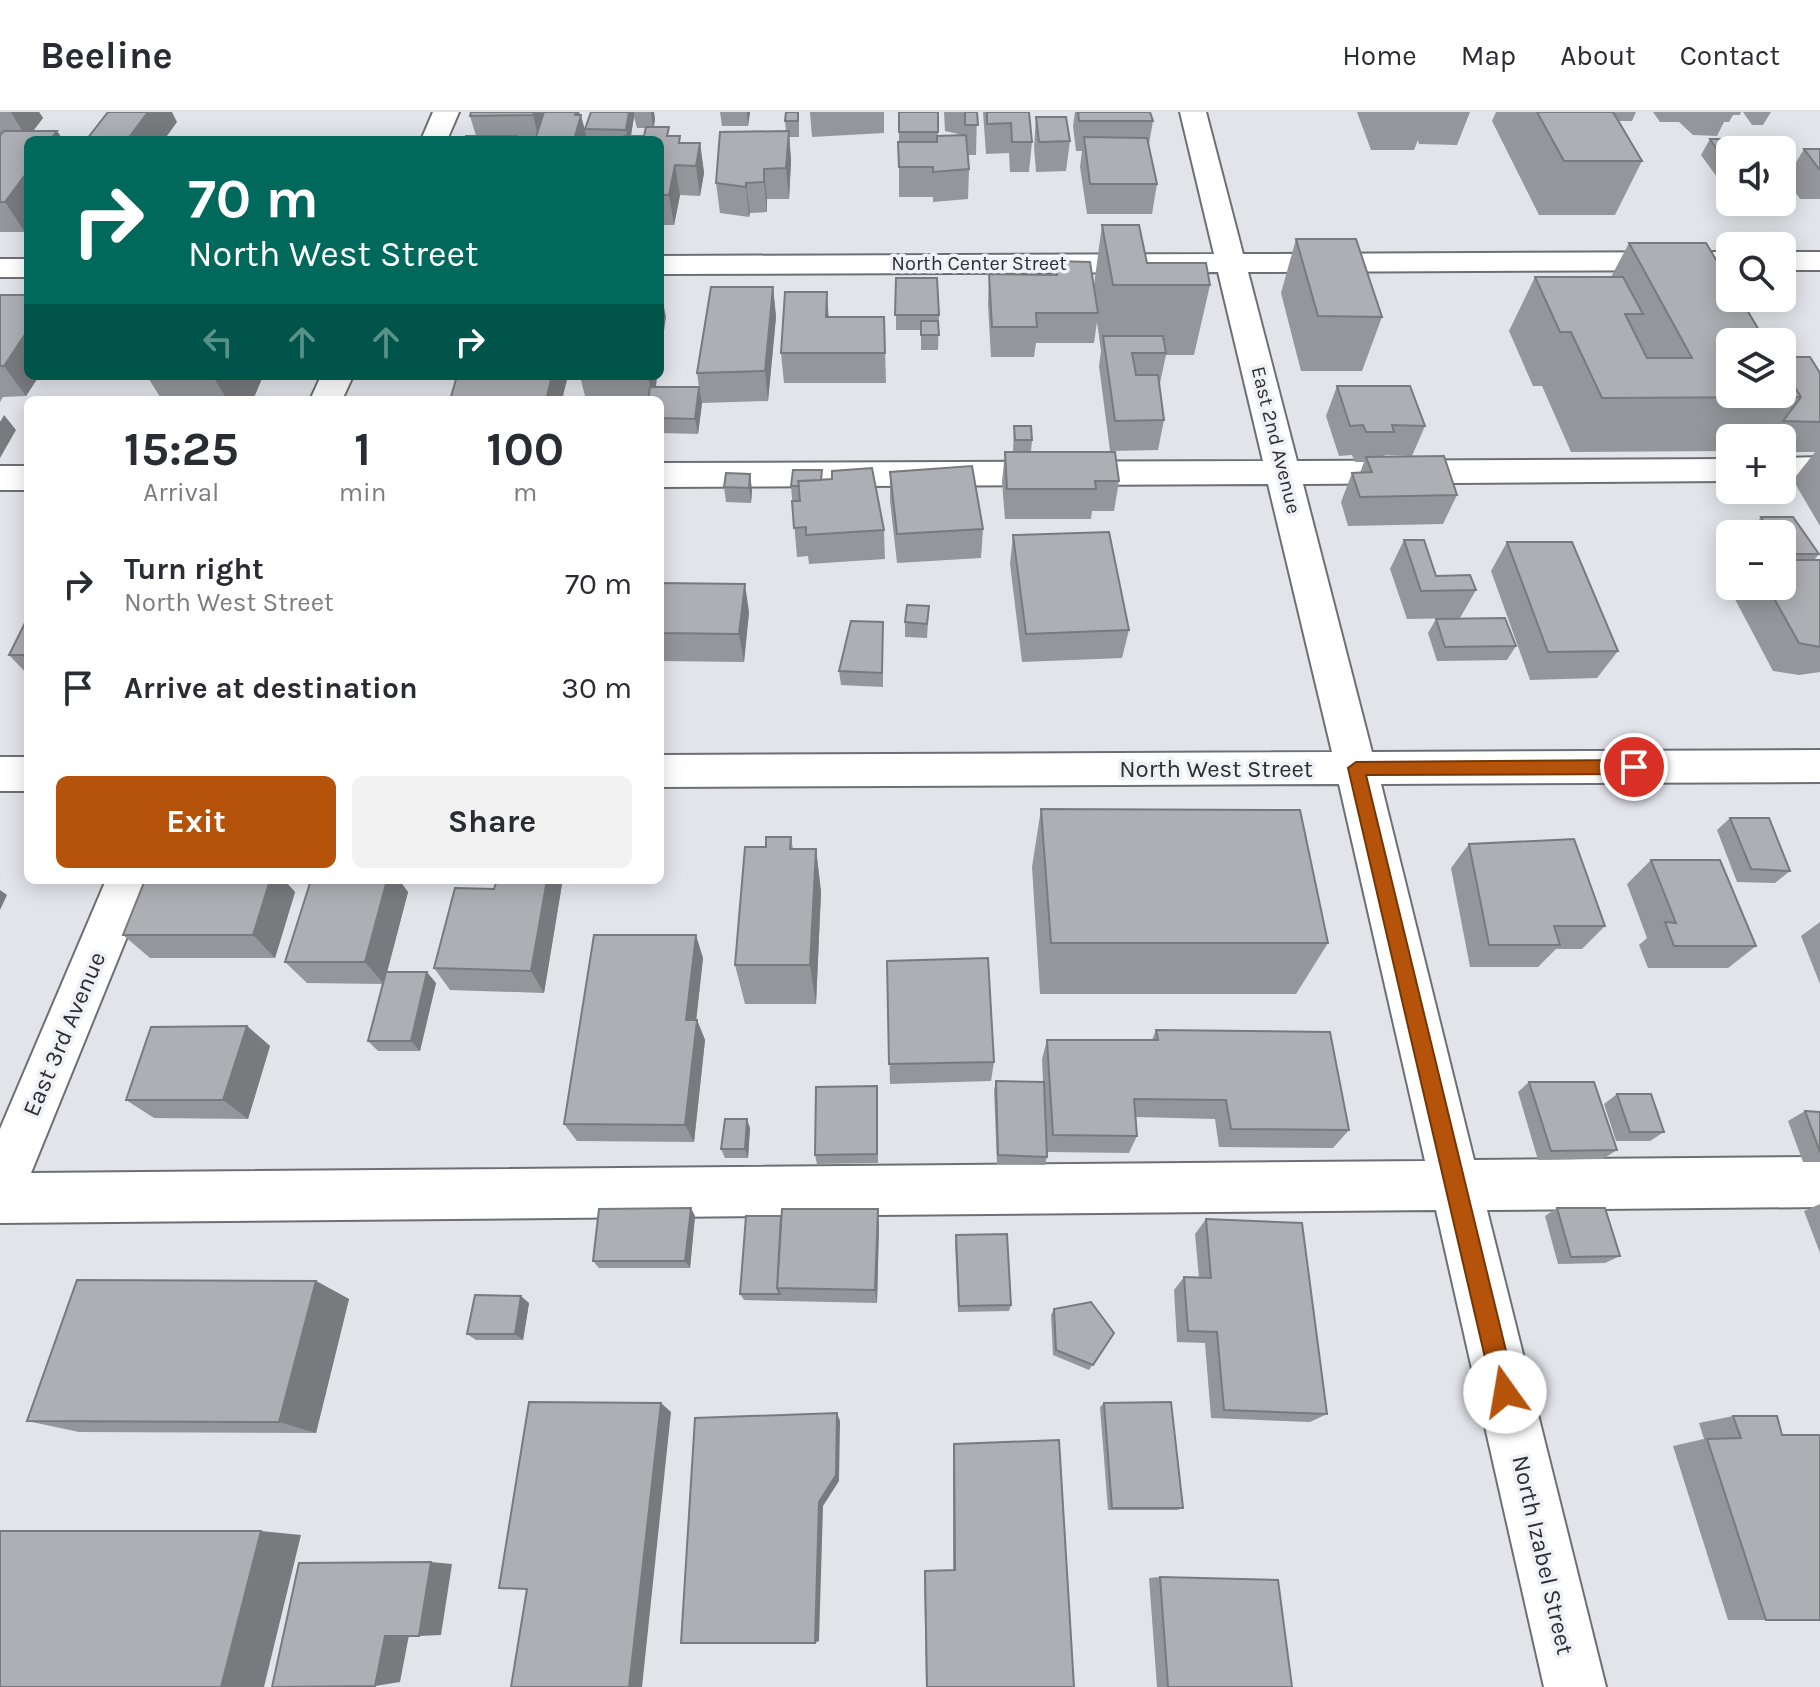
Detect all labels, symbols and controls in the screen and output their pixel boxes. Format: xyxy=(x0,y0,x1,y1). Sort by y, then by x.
text: Beeline xyxy=(40,33,173,78)
text: Home xyxy=(1342,39,1417,72)
text: Map xyxy=(1461,39,1516,72)
text: About xyxy=(1560,39,1636,72)
text: Contact xyxy=(1680,39,1780,72)
map controls xyxy=(1716,136,1796,600)
button: sound xyxy=(1716,136,1796,216)
text: 70 m xyxy=(188,166,319,231)
icon: right xyxy=(56,168,160,272)
button: search xyxy=(1716,232,1796,312)
text: North West Street xyxy=(188,233,478,275)
street label: North Center Street xyxy=(891,252,1067,275)
icon: left xyxy=(196,320,240,364)
icon: ahead xyxy=(280,320,324,364)
icon: ahead xyxy=(364,320,408,364)
icon: right xyxy=(448,320,492,364)
button: layers xyxy=(1716,328,1796,408)
street label: East 2nd Avenue xyxy=(1247,364,1305,516)
text: 15:25 xyxy=(124,421,239,477)
text: 1 xyxy=(354,421,371,477)
text: 100 xyxy=(486,421,564,477)
button: + xyxy=(1716,424,1796,504)
text: Arrival xyxy=(143,477,219,508)
text: min xyxy=(339,477,386,508)
text: m xyxy=(513,477,537,508)
button: − xyxy=(1716,520,1796,600)
text: Turn right xyxy=(124,551,264,587)
icon: right xyxy=(56,562,100,606)
text: 70 m xyxy=(565,566,632,602)
text: North West Street xyxy=(124,587,334,618)
icon: arrive xyxy=(56,666,100,710)
text: Arrive at destination xyxy=(124,670,418,706)
text: 30 m xyxy=(561,670,632,706)
pin xyxy=(1600,733,1668,801)
icon: arrive xyxy=(1612,745,1656,789)
street label: North West Street xyxy=(1119,755,1313,783)
button: Exit xyxy=(56,776,336,868)
button: Share xyxy=(352,776,632,868)
street label: East 3rd Avenue xyxy=(17,948,111,1120)
position arrow xyxy=(1463,1350,1547,1434)
street label: North Izabel Street xyxy=(1506,1453,1580,1657)

